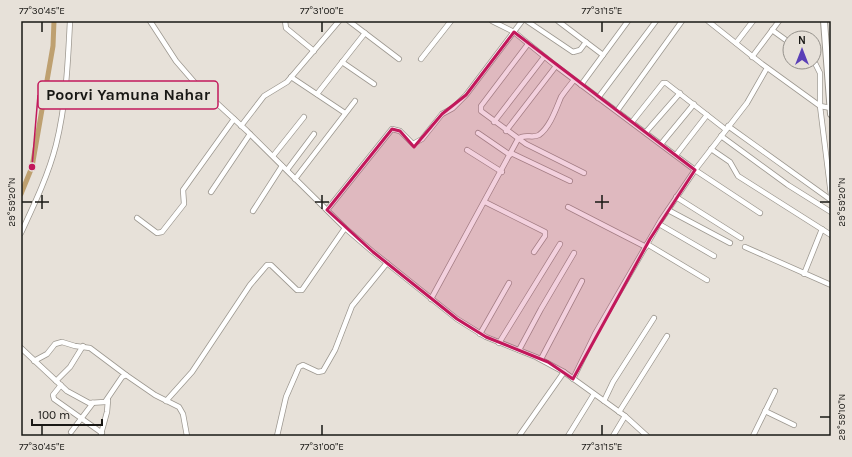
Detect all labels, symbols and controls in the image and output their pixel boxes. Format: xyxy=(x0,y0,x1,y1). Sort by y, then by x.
text: 77°30'45"E xyxy=(19,5,65,17)
text: 77°31'00"E xyxy=(300,5,344,17)
text: 77°31'15"E xyxy=(582,5,622,17)
north arrow xyxy=(782,30,822,70)
text: N xyxy=(798,34,806,47)
callout: Poorvi Yamuna Nahar xyxy=(38,81,218,109)
text: Poorvi Yamuna Nahar xyxy=(46,85,211,104)
text: 29°59'20"N xyxy=(6,177,18,227)
text: 29°59'20"N xyxy=(836,177,848,227)
text: 29°59'10"N xyxy=(836,394,848,440)
scale bar xyxy=(32,401,102,427)
text: 100 m xyxy=(38,408,70,422)
text: 77°30'45"E xyxy=(19,441,65,453)
text: 77°31'00"E xyxy=(300,441,344,453)
text: 77°31'15"E xyxy=(582,441,622,453)

